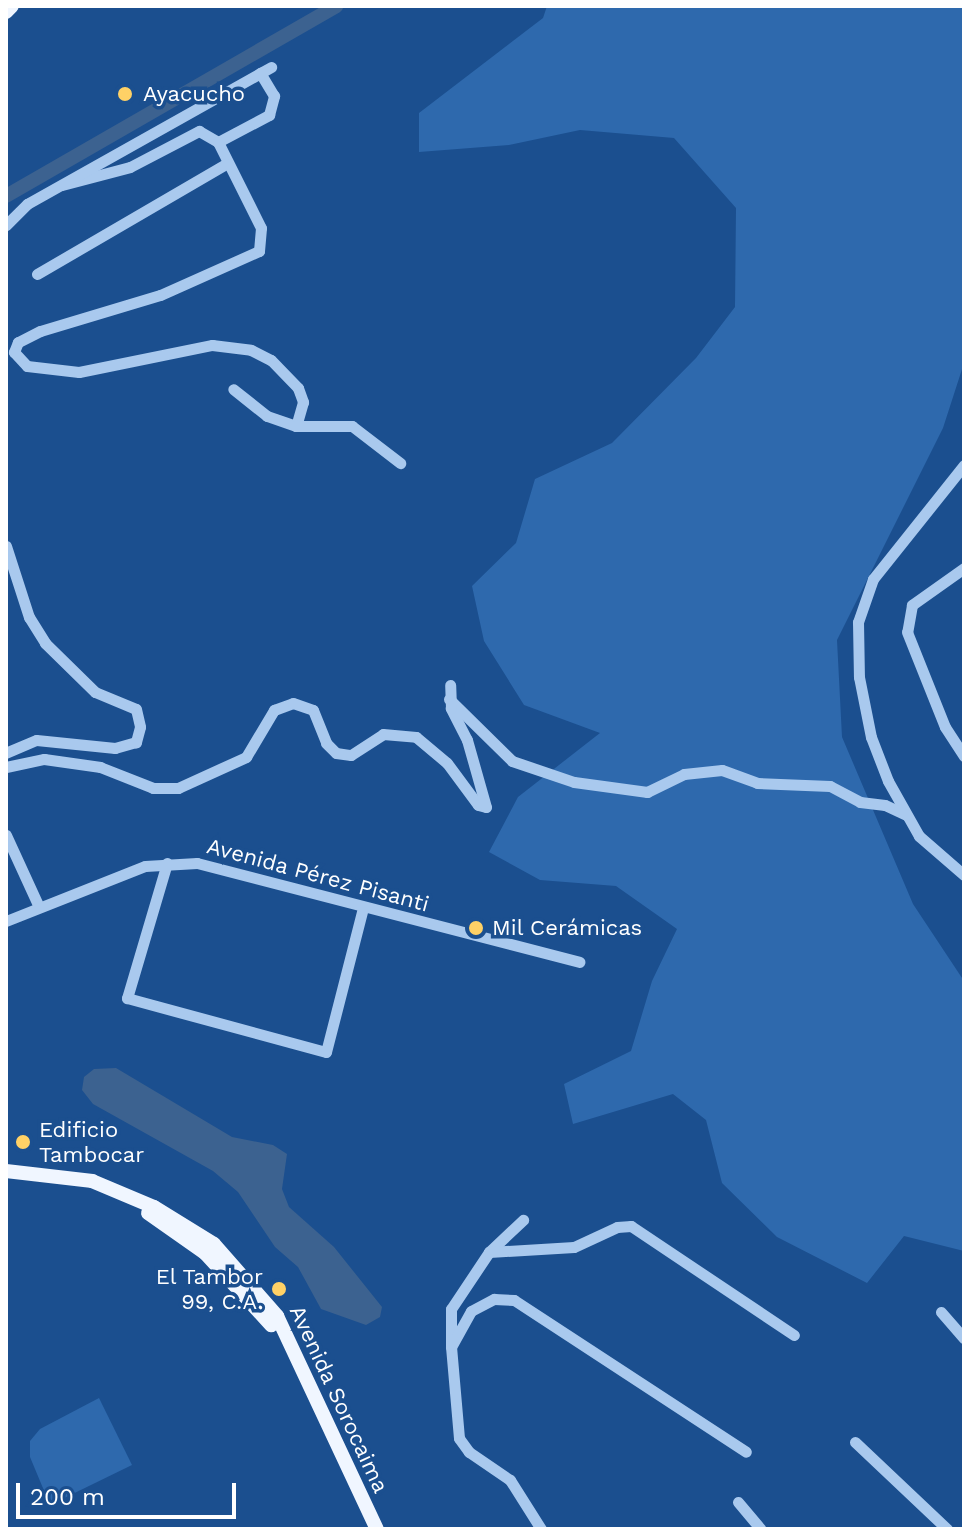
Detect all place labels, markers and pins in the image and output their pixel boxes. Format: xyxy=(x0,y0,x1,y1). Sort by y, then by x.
place label: Ayacucho xyxy=(143,81,245,107)
marker: Ayacucho xyxy=(114,83,136,105)
place label: Mil Cerámicas xyxy=(492,915,643,941)
marker: Mil Cerámicas xyxy=(467,919,485,937)
place label: Edificio Tambocar xyxy=(39,1116,144,1168)
marker: Edificio Tambocar xyxy=(14,1133,32,1151)
place label: El Tambor 99, C.A. xyxy=(154,1263,263,1314)
marker: El Tambor 99, C.A. xyxy=(270,1280,288,1298)

